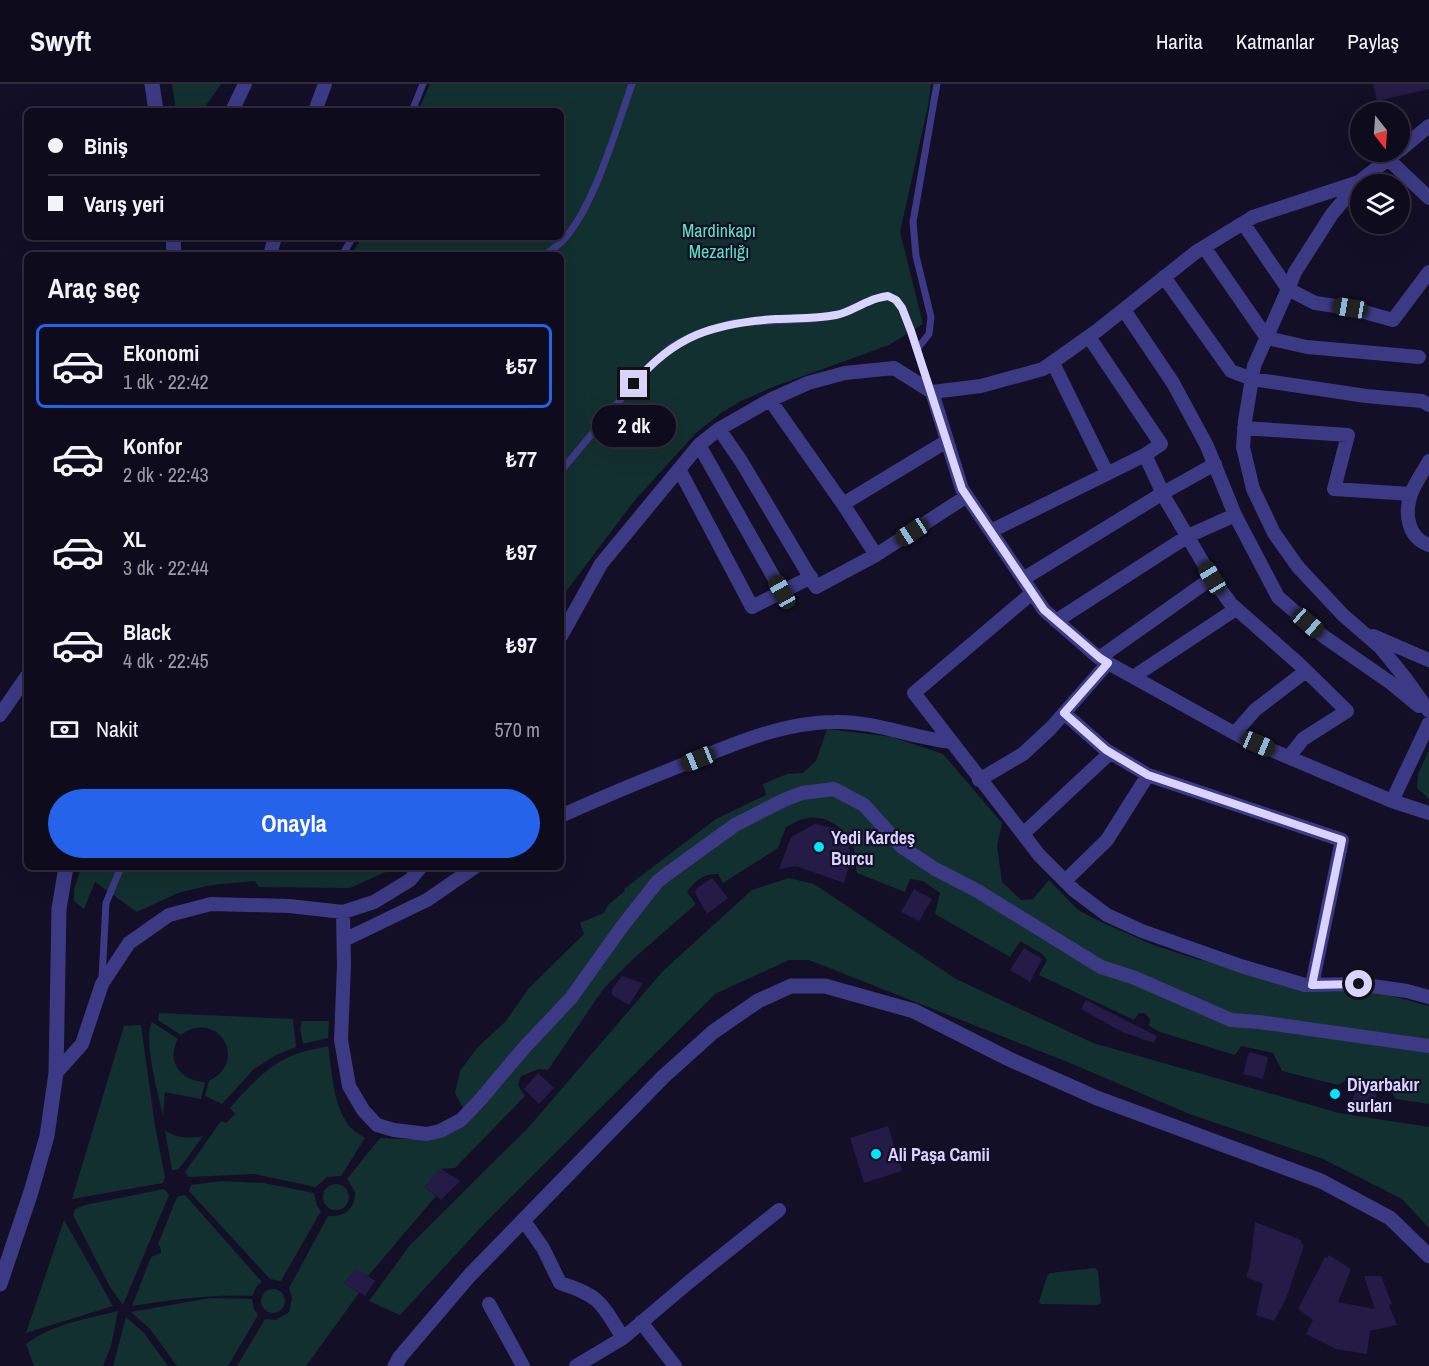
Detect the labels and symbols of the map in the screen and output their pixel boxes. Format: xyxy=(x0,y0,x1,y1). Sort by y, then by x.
north arrow xyxy=(1350,102,1410,162)
park label: Mardinkapı Mezarlığı xyxy=(682,218,756,264)
car xyxy=(1331,296,1369,320)
route end xyxy=(620,370,647,397)
callout: 2 dk xyxy=(592,405,676,447)
car xyxy=(892,515,932,549)
car xyxy=(1195,558,1229,598)
car xyxy=(765,572,799,612)
car xyxy=(1289,604,1327,642)
car xyxy=(1238,729,1278,759)
car xyxy=(678,744,718,774)
place label: Yedi Kardeş Burcu xyxy=(831,825,915,871)
marker: Yedi Kardeş Burcu xyxy=(812,840,826,854)
route start xyxy=(1345,970,1372,997)
place label: Diyarbakır surları xyxy=(1347,1072,1419,1118)
marker: Diyarbakır surları xyxy=(1328,1087,1342,1101)
place label: Ali Paşa Camii xyxy=(888,1142,990,1167)
marker: Ali Paşa Camii xyxy=(869,1147,883,1161)

